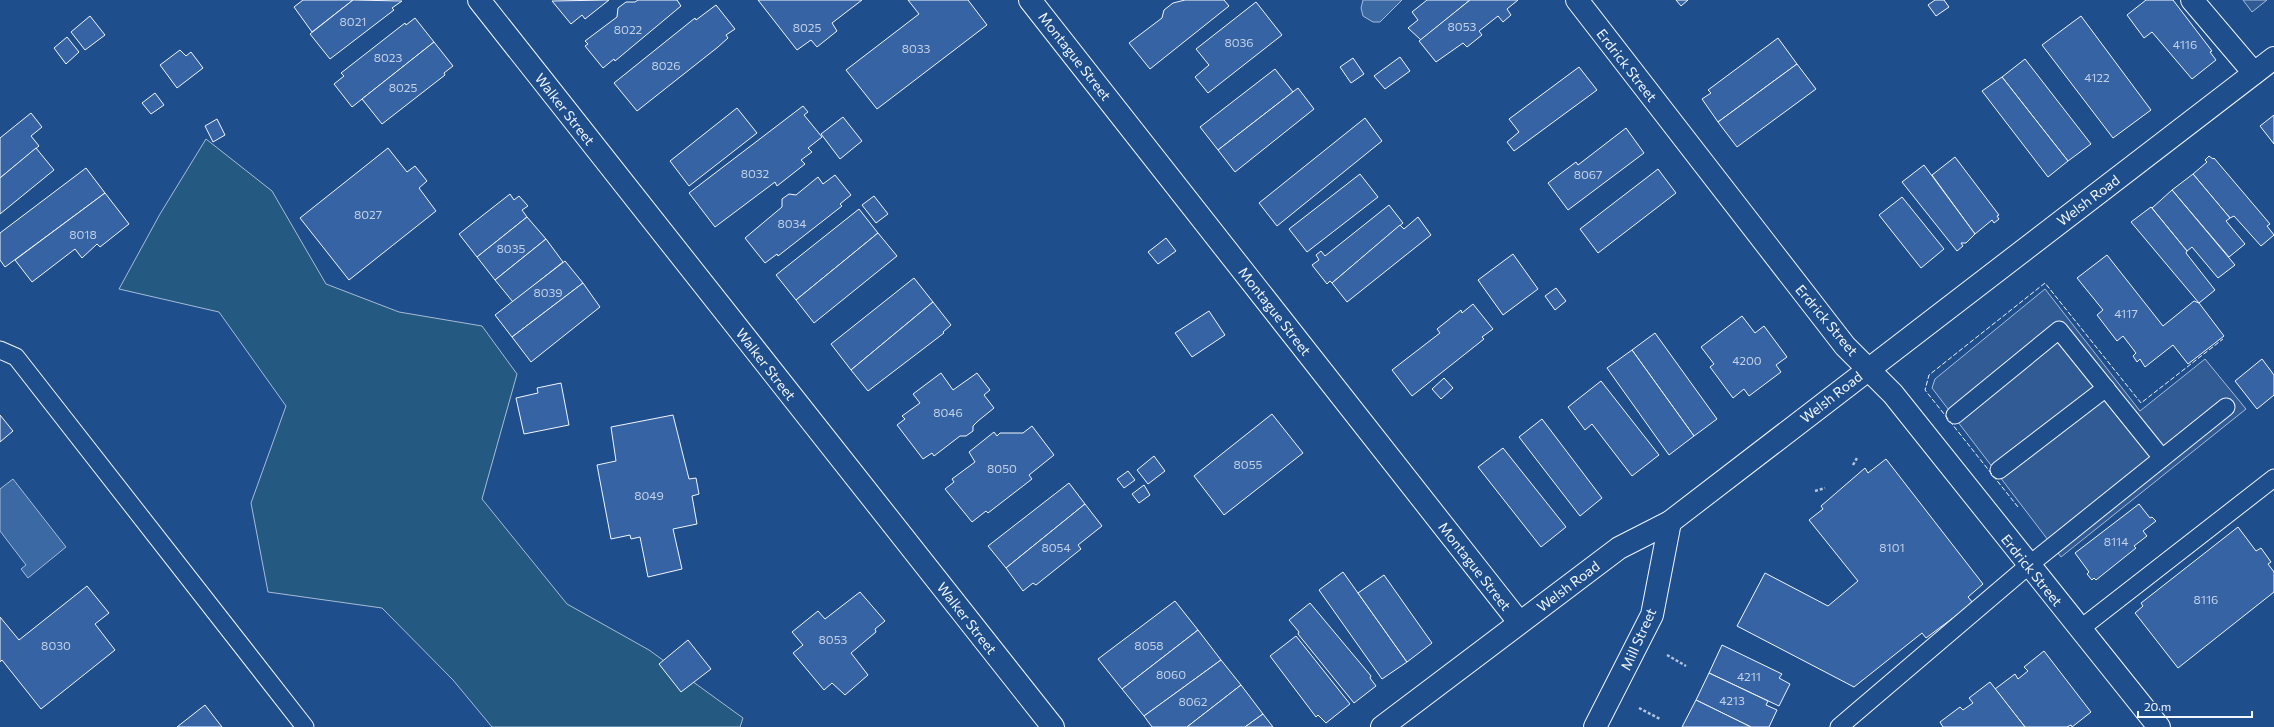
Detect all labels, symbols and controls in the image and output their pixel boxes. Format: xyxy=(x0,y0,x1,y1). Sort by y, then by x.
street label: Montague Street xyxy=(1035,8,1115,104)
house number: 8021 xyxy=(340,14,366,28)
house number: 8053 xyxy=(1448,19,1477,33)
house number: 8025 xyxy=(793,20,821,34)
house number: 8022 xyxy=(614,22,643,36)
street label: Erdrick Street xyxy=(1593,25,1661,105)
house number: 8036 xyxy=(1224,35,1254,49)
house number: 4116 xyxy=(2173,37,2197,51)
house number: 8033 xyxy=(902,41,931,55)
house number: 8023 xyxy=(374,50,402,64)
house number: 8026 xyxy=(652,58,681,72)
street label: Walker Street xyxy=(532,70,599,149)
house number: 4122 xyxy=(2084,70,2110,84)
house number: 8025 xyxy=(389,80,417,94)
house number: 8032 xyxy=(741,166,770,180)
house number: 8067 xyxy=(1574,167,1602,181)
street label: Welsh Road xyxy=(2053,171,2123,229)
house number: 8027 xyxy=(354,207,382,221)
house number: 8034 xyxy=(777,216,807,230)
house number: 8018 xyxy=(69,227,97,241)
house number: 8035 xyxy=(497,241,526,255)
street label: Montague Street xyxy=(1235,263,1315,359)
street label: Erdrick Street xyxy=(1792,281,1862,359)
house number: 8039 xyxy=(533,285,563,299)
house number: 4117 xyxy=(2114,306,2138,320)
street label: Walker Street xyxy=(733,325,800,404)
house number: 4200 xyxy=(1732,353,1762,367)
street label: Welsh Road xyxy=(1797,368,1865,426)
house number: 8046 xyxy=(933,405,963,419)
house number: 8055 xyxy=(1234,457,1263,471)
house number: 8050 xyxy=(987,461,1017,475)
house number: 8049 xyxy=(634,488,664,502)
street label: Montague Street xyxy=(1435,518,1515,614)
street label: Erdrick Street xyxy=(1998,531,2066,610)
house number: 8114 xyxy=(2104,534,2128,548)
house number: 8054 xyxy=(1041,540,1071,554)
house number: 8101 xyxy=(1879,540,1905,554)
street label: Welsh Road xyxy=(1533,557,1603,615)
street label: Walker Street xyxy=(934,579,1001,658)
house number: 8116 xyxy=(2194,592,2218,606)
street label: Mill Street xyxy=(1617,605,1659,673)
house number: 8053 xyxy=(819,632,848,646)
house number: 8030 xyxy=(41,638,71,652)
house number: 8058 xyxy=(1134,638,1164,652)
house number: 8060 xyxy=(1156,667,1186,681)
house number: 4211 xyxy=(1737,669,1761,683)
house number: 4213 xyxy=(1719,693,1745,707)
scale bar xyxy=(2138,693,2252,719)
house number: 8062 xyxy=(1178,694,1208,708)
text: 20 m xyxy=(2144,699,2171,713)

